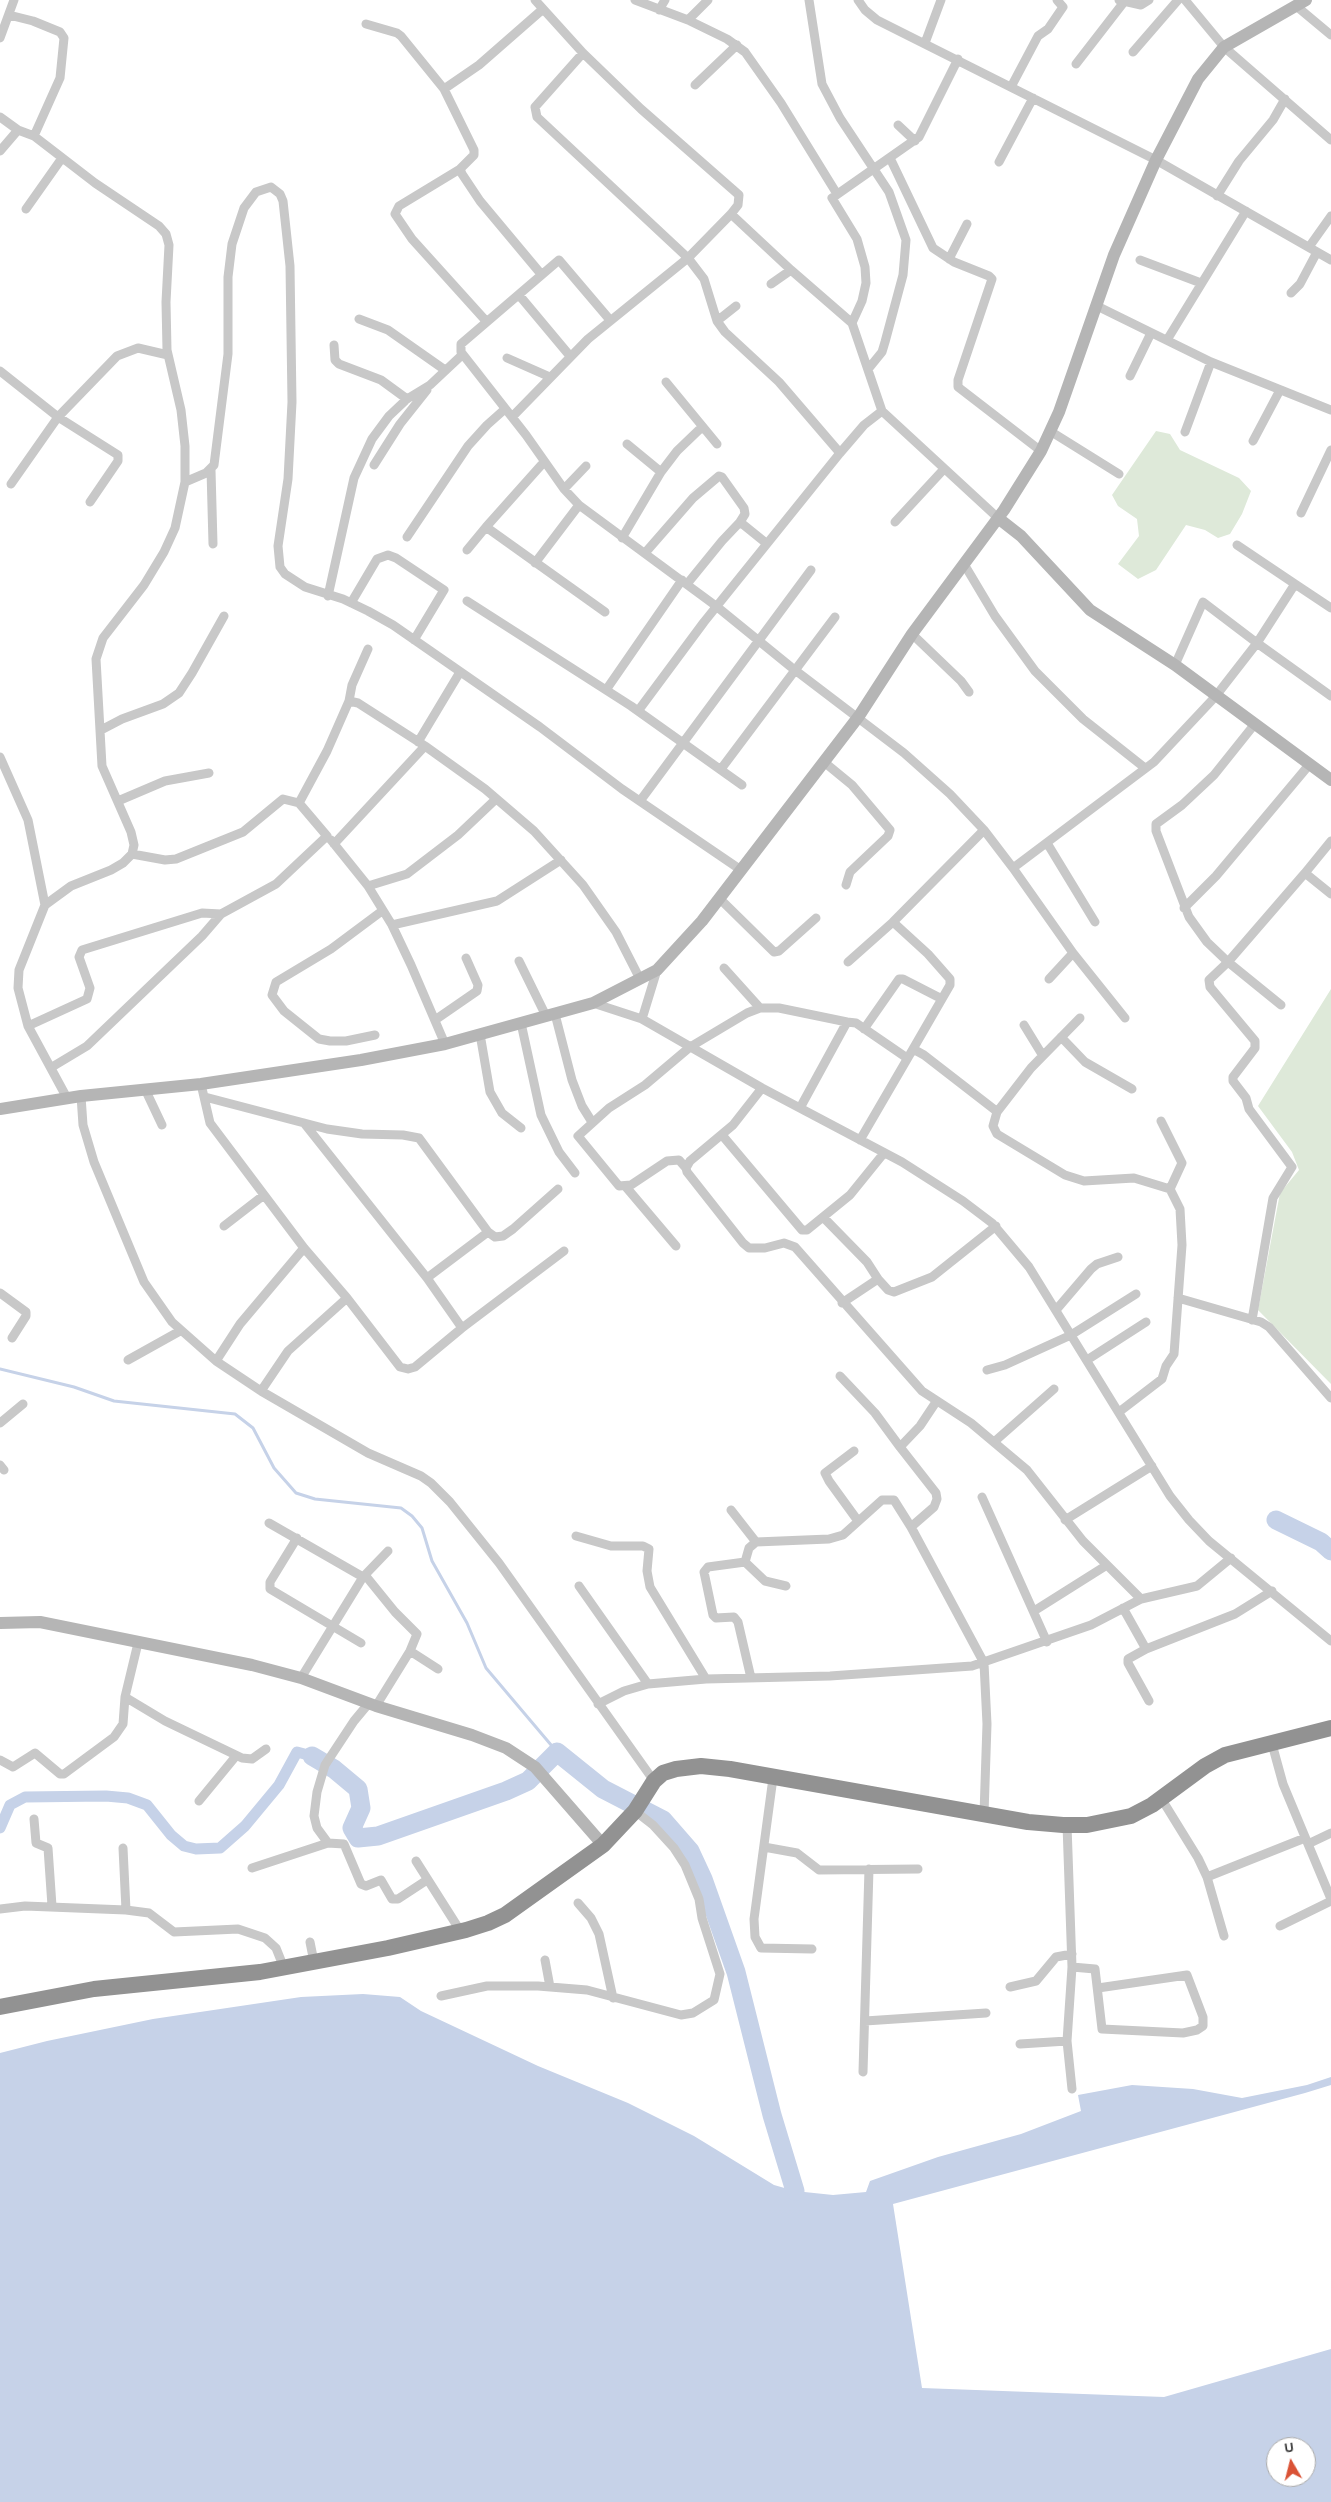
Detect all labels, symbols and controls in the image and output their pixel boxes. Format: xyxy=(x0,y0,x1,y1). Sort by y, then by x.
north arrow xyxy=(1266,2437,1316,2487)
text: U xyxy=(1283,2439,1295,2457)

